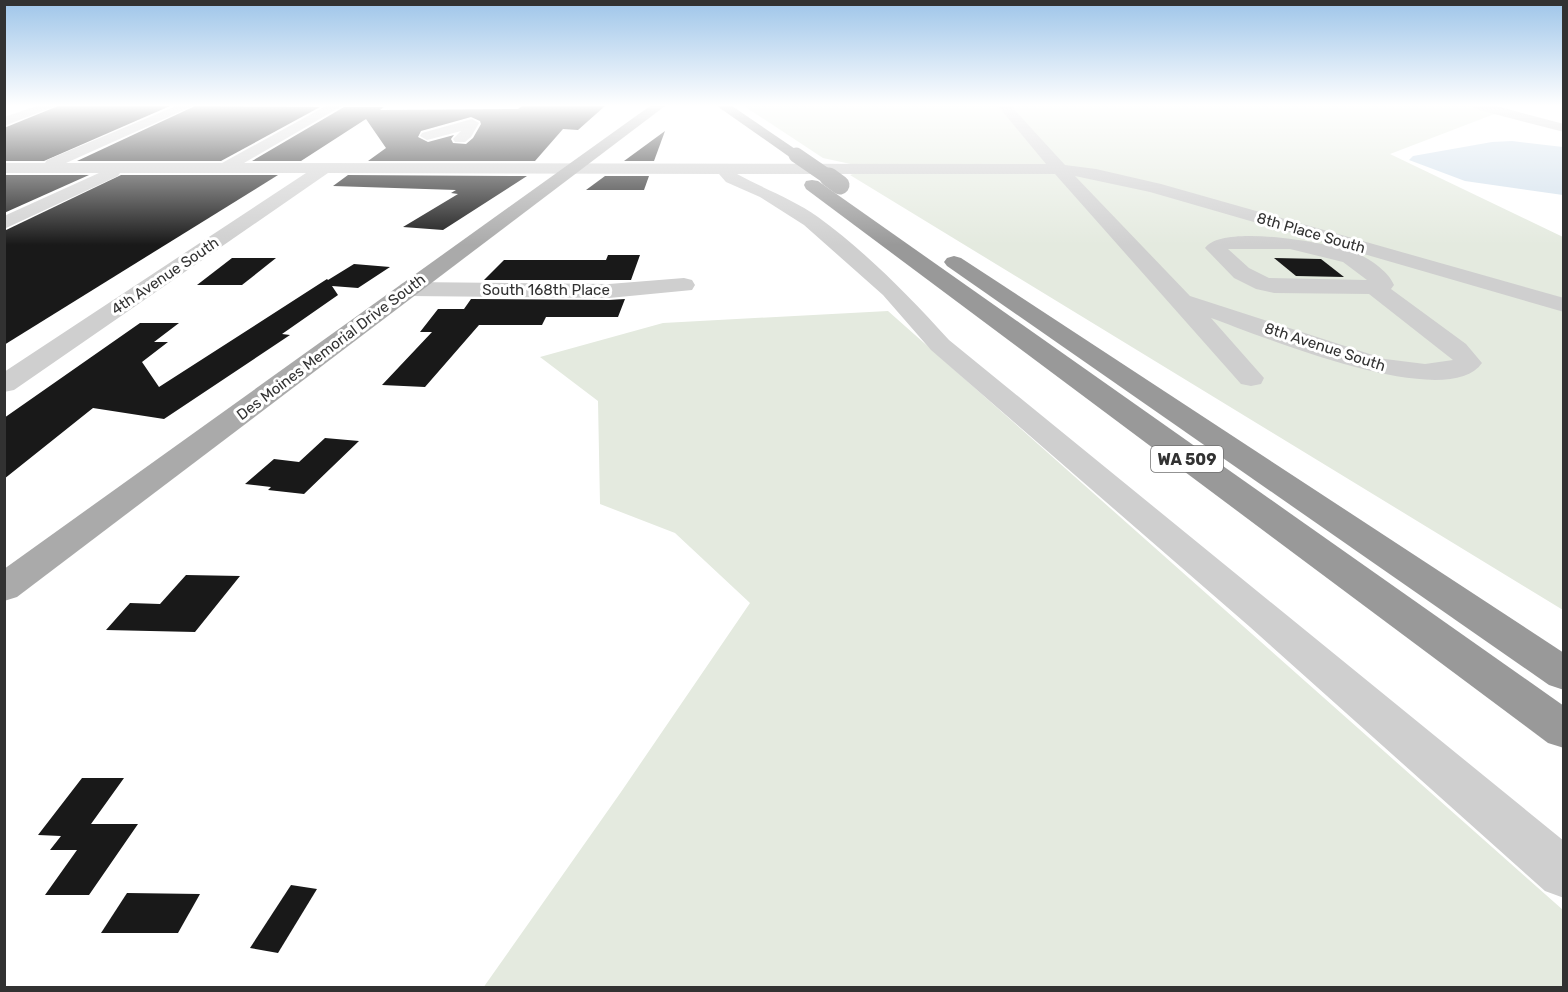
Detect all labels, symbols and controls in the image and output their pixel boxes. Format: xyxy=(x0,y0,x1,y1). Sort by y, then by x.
street label: 8th Place South xyxy=(1255,209,1367,257)
street label: 4th Avenue South xyxy=(108,233,222,319)
street label: Des Moines Memorial Drive South xyxy=(233,270,429,424)
street label: South 168th Place xyxy=(482,281,610,299)
street label: 8th Avenue South xyxy=(1262,319,1388,375)
road number: WA 509 xyxy=(1151,446,1223,472)

